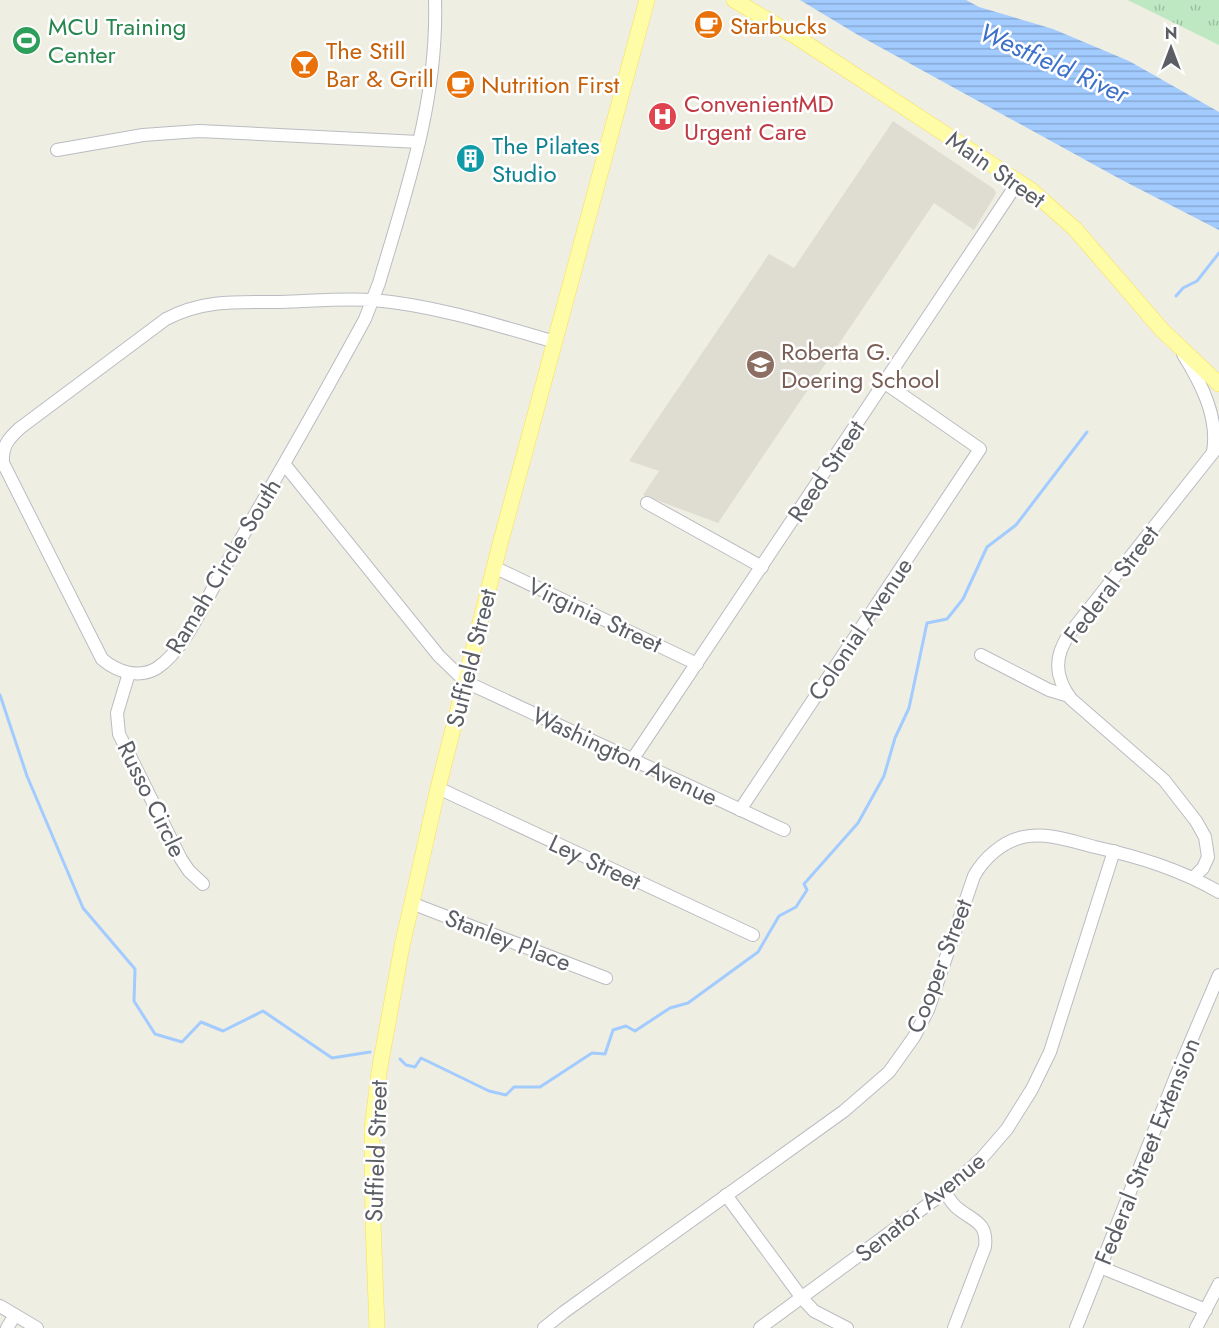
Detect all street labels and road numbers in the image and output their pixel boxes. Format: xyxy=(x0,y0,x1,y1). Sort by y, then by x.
street label: Main Street xyxy=(939,122,1053,216)
street label: Reed Street xyxy=(779,413,873,529)
street label: Ramah Circle South xyxy=(157,472,289,660)
street label: Federal Street xyxy=(1055,518,1167,650)
street label: Colonial Avenue xyxy=(799,550,921,708)
street label: Virginia Street xyxy=(522,569,668,662)
street label: Suffield Street xyxy=(437,585,505,731)
street label: Washington Avenue xyxy=(526,698,724,814)
street label: Russo Circle xyxy=(109,735,195,863)
street label: Ley Street xyxy=(543,825,647,899)
street label: Cooper Street xyxy=(897,894,981,1038)
street label: Stanley Place xyxy=(440,900,576,980)
street label: Federal Street Extension xyxy=(1085,1032,1209,1270)
street label: Suffield Street xyxy=(356,1079,396,1222)
street label: Senator Avenue xyxy=(847,1143,993,1271)

